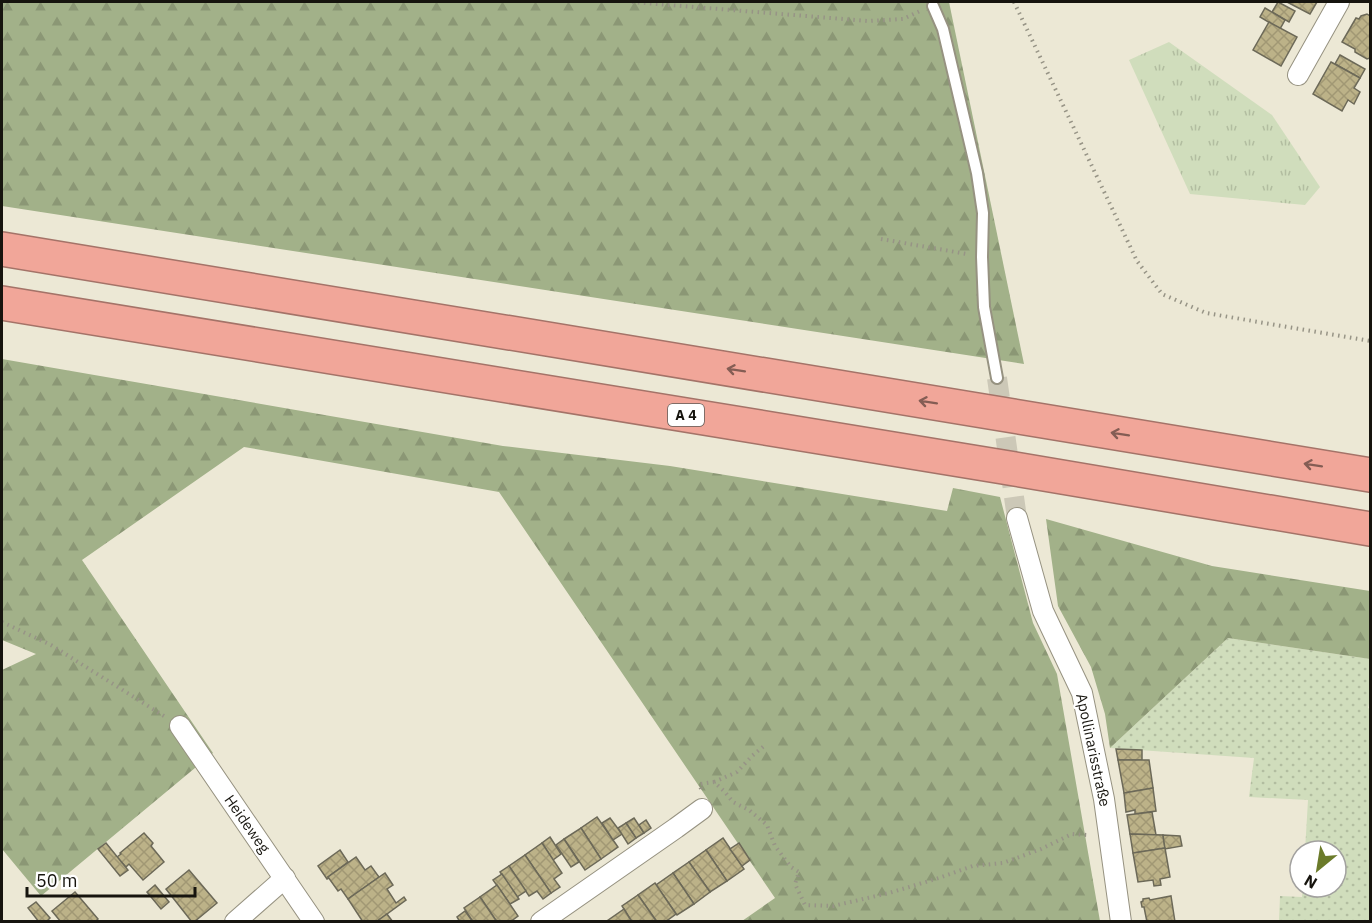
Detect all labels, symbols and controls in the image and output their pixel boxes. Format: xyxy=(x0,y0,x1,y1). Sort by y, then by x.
one-way arrow xyxy=(726,365,746,376)
one-way arrow xyxy=(919,396,938,407)
road number: A 4 xyxy=(668,404,704,426)
one-way arrow xyxy=(1111,428,1131,439)
one-way arrow xyxy=(1303,460,1323,471)
street label: Apollinarisstraße xyxy=(1072,692,1115,808)
street label: Heideweg xyxy=(220,791,274,857)
north arrow xyxy=(1288,839,1348,899)
scale bar xyxy=(27,860,195,898)
text: 50 m xyxy=(36,869,78,892)
text: N xyxy=(1300,870,1321,894)

